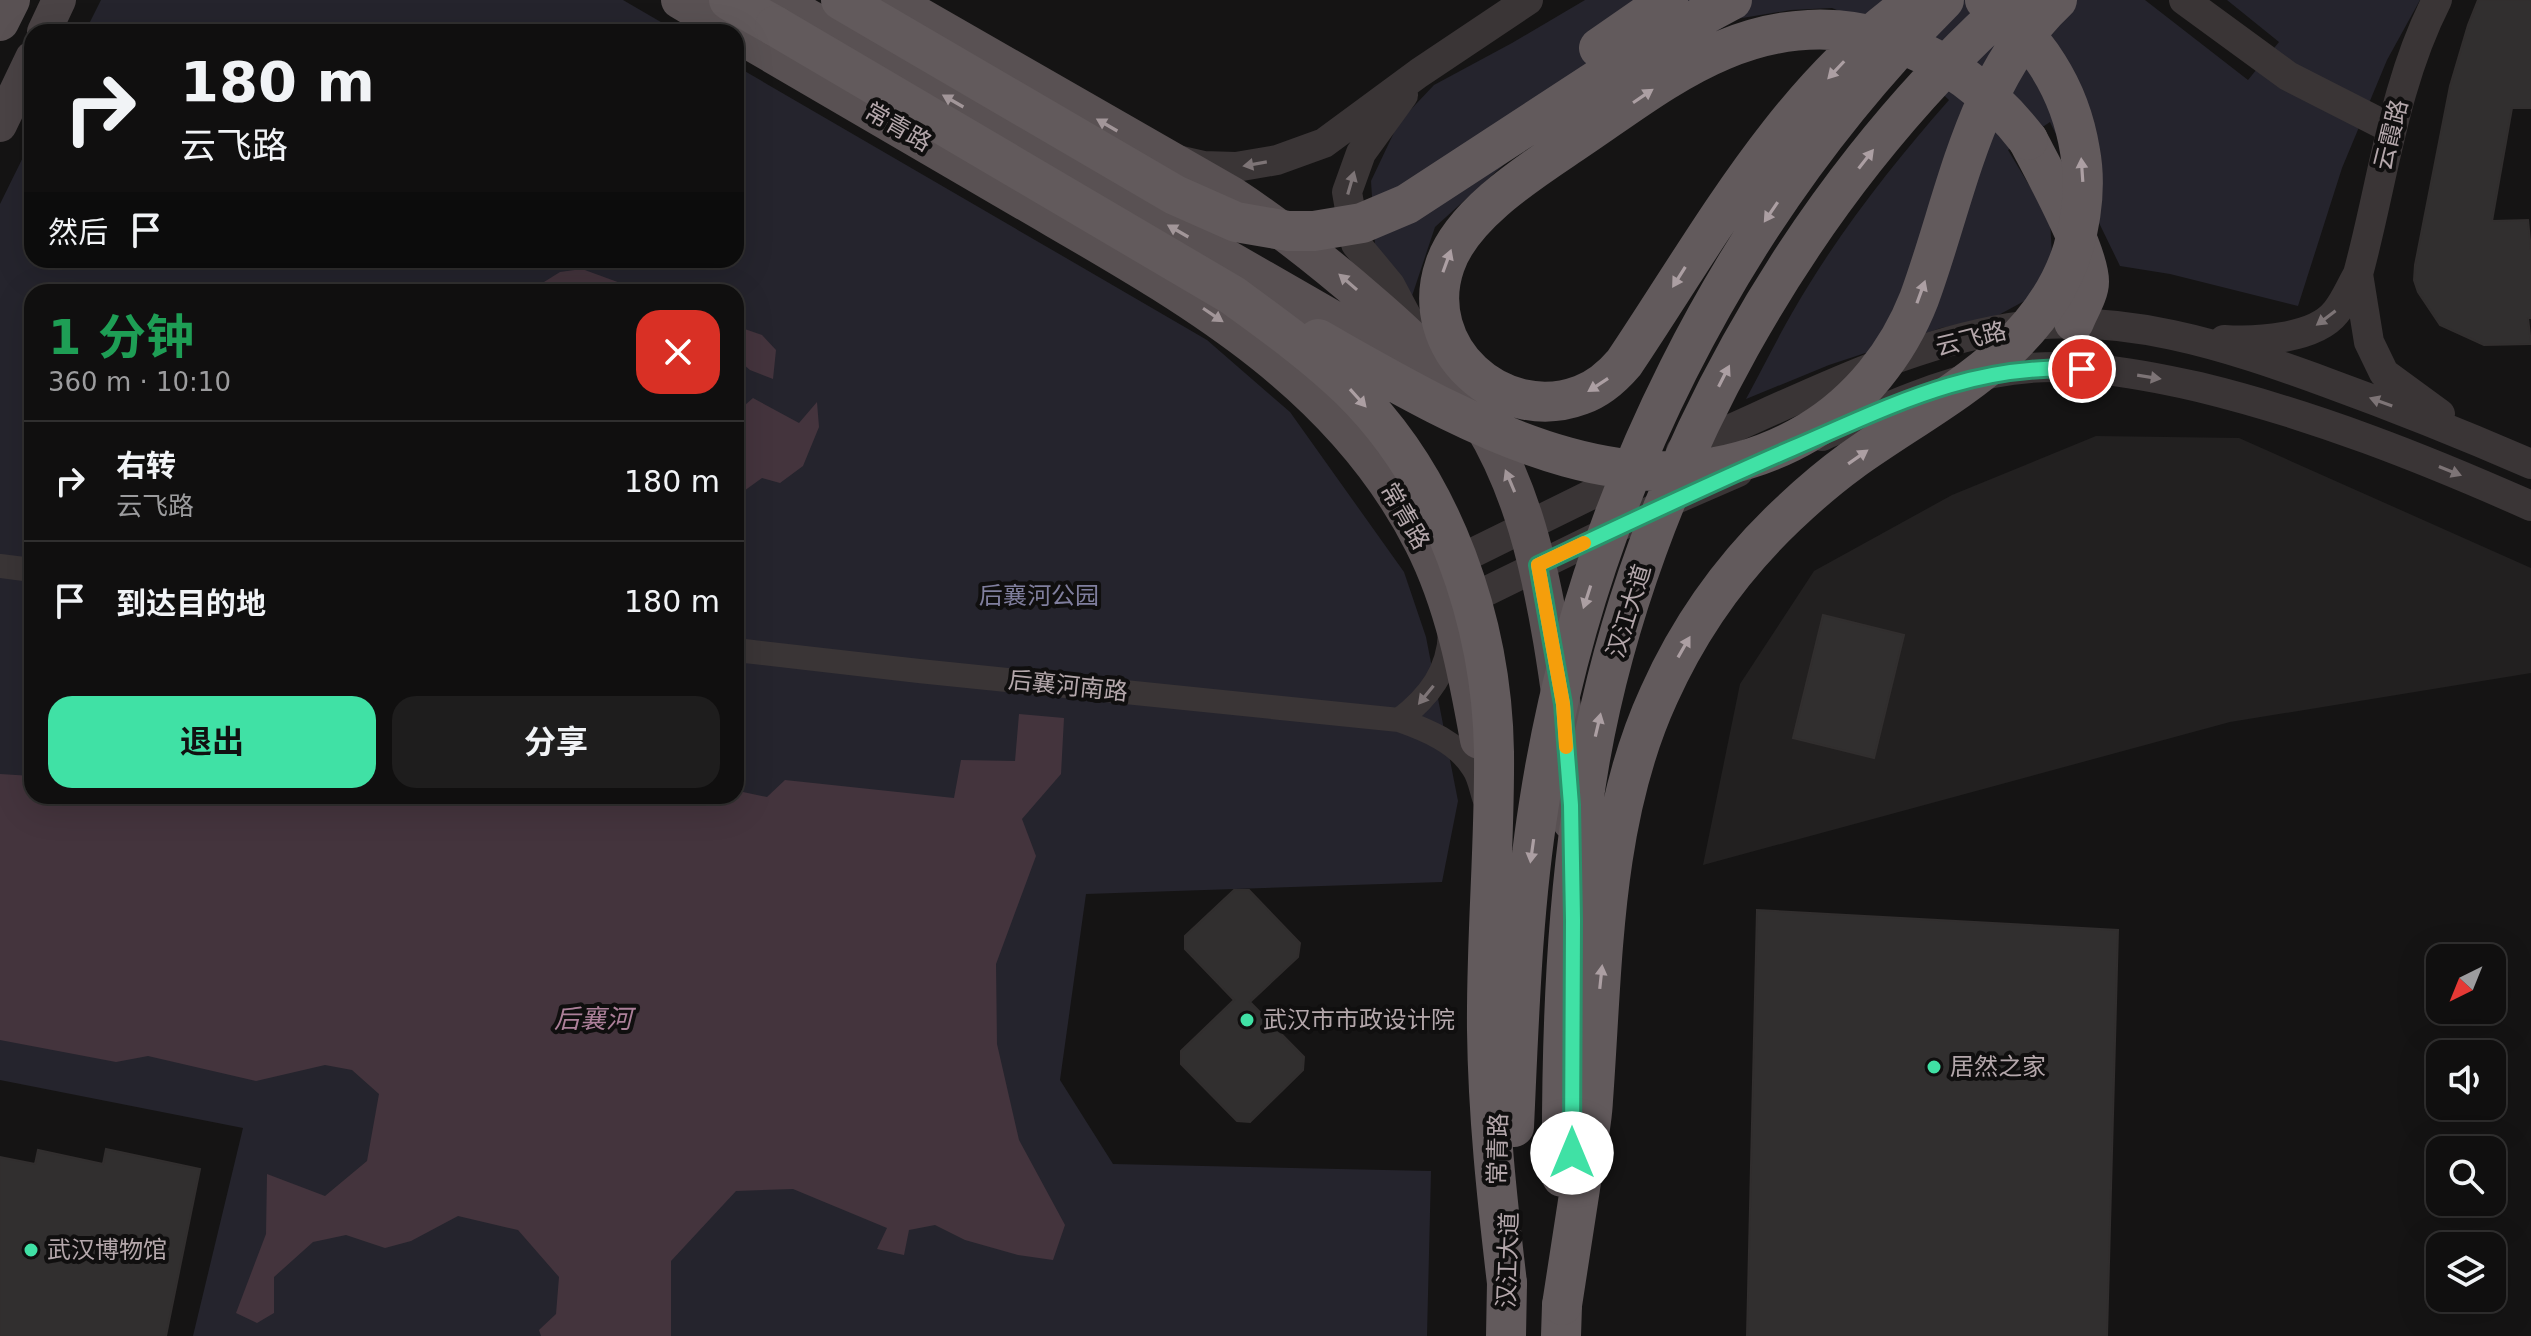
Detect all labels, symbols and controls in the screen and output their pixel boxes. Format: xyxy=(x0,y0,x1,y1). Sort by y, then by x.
text: 180 m xyxy=(180,49,375,114)
icon: right xyxy=(48,56,152,160)
one-way arrow xyxy=(1828,60,1846,79)
one-way arrow xyxy=(1633,89,1654,104)
one-way arrow xyxy=(941,94,964,108)
street label: 常青路 xyxy=(860,97,936,157)
street label: 云霞路 xyxy=(2369,97,2413,173)
one-way arrow xyxy=(1096,118,1119,132)
text: 云飞路 xyxy=(180,125,288,166)
one-way arrow xyxy=(1857,149,1873,169)
one-way arrow xyxy=(2075,157,2088,182)
one-way arrow xyxy=(1243,158,1268,170)
one-way arrow xyxy=(1346,171,1358,196)
one-way arrow xyxy=(1764,201,1779,223)
icon: arrive xyxy=(124,208,168,252)
text: 然后 xyxy=(48,215,108,250)
one-way arrow xyxy=(1167,224,1189,238)
one-way arrow xyxy=(1441,249,1454,273)
one-way arrow xyxy=(1673,266,1687,288)
one-way arrow xyxy=(1338,274,1357,292)
one-way arrow xyxy=(1915,280,1928,304)
one-way arrow xyxy=(1202,307,1223,322)
text: 1 分钟 xyxy=(48,309,194,365)
button: close xyxy=(636,310,720,394)
one-way arrow xyxy=(2315,310,2337,326)
street label: 云飞路 xyxy=(1933,317,2009,361)
pin xyxy=(2048,335,2116,403)
icon: arrive xyxy=(2060,347,2104,391)
one-way arrow xyxy=(1717,365,1731,388)
text: 360 m · 10:10 xyxy=(48,367,231,397)
one-way arrow xyxy=(2137,371,2162,383)
one-way arrow xyxy=(1588,378,1609,393)
one-way arrow xyxy=(1349,389,1367,408)
one-way arrow xyxy=(2369,395,2393,408)
text: 右转 xyxy=(116,448,176,483)
one-way arrow xyxy=(1847,450,1868,465)
icon: right xyxy=(48,459,92,503)
text: 180 m xyxy=(624,464,720,499)
one-way arrow xyxy=(2438,465,2462,478)
one-way arrow xyxy=(1504,469,1517,493)
street label: 常青路 xyxy=(1375,478,1435,554)
text: 云飞路 xyxy=(116,491,194,521)
street label: 汉江大道 xyxy=(1602,561,1656,661)
icon: arrive xyxy=(48,579,92,623)
park label: 后襄河公园 xyxy=(979,582,1099,610)
text: 180 m xyxy=(624,584,720,619)
one-way arrow xyxy=(1581,585,1593,609)
text: 到达目的地 xyxy=(116,586,266,621)
one-way arrow xyxy=(1676,636,1690,658)
street label: 后襄河南路 xyxy=(1007,666,1129,706)
one-way arrow xyxy=(1418,685,1435,705)
button: 退出 xyxy=(48,696,376,788)
button: 分享 xyxy=(392,696,720,788)
one-way arrow xyxy=(1592,712,1605,737)
one-way arrow xyxy=(1525,838,1538,863)
north arrow xyxy=(2426,944,2506,1024)
map controls xyxy=(2426,944,2506,1312)
one-way arrow xyxy=(1594,964,1607,989)
water label: 后襄河 xyxy=(554,1004,637,1034)
place label: 武汉市市政设计院 xyxy=(1263,1006,1455,1034)
marker: 武汉市市政设计院 xyxy=(1238,1011,1256,1029)
button: sound xyxy=(2426,1040,2506,1120)
place label: 居然之家 xyxy=(1950,1053,2046,1081)
marker: 居然之家 xyxy=(1925,1058,1943,1076)
position arrow xyxy=(1530,1111,1614,1195)
street label: 常青路 xyxy=(1483,1113,1513,1185)
button: search xyxy=(2426,1136,2506,1216)
street label: 汉江大道 xyxy=(1492,1212,1524,1308)
button: layers xyxy=(2426,1232,2506,1312)
place label: 武汉博物馆 xyxy=(47,1236,167,1264)
marker: 武汉博物馆 xyxy=(22,1241,40,1259)

